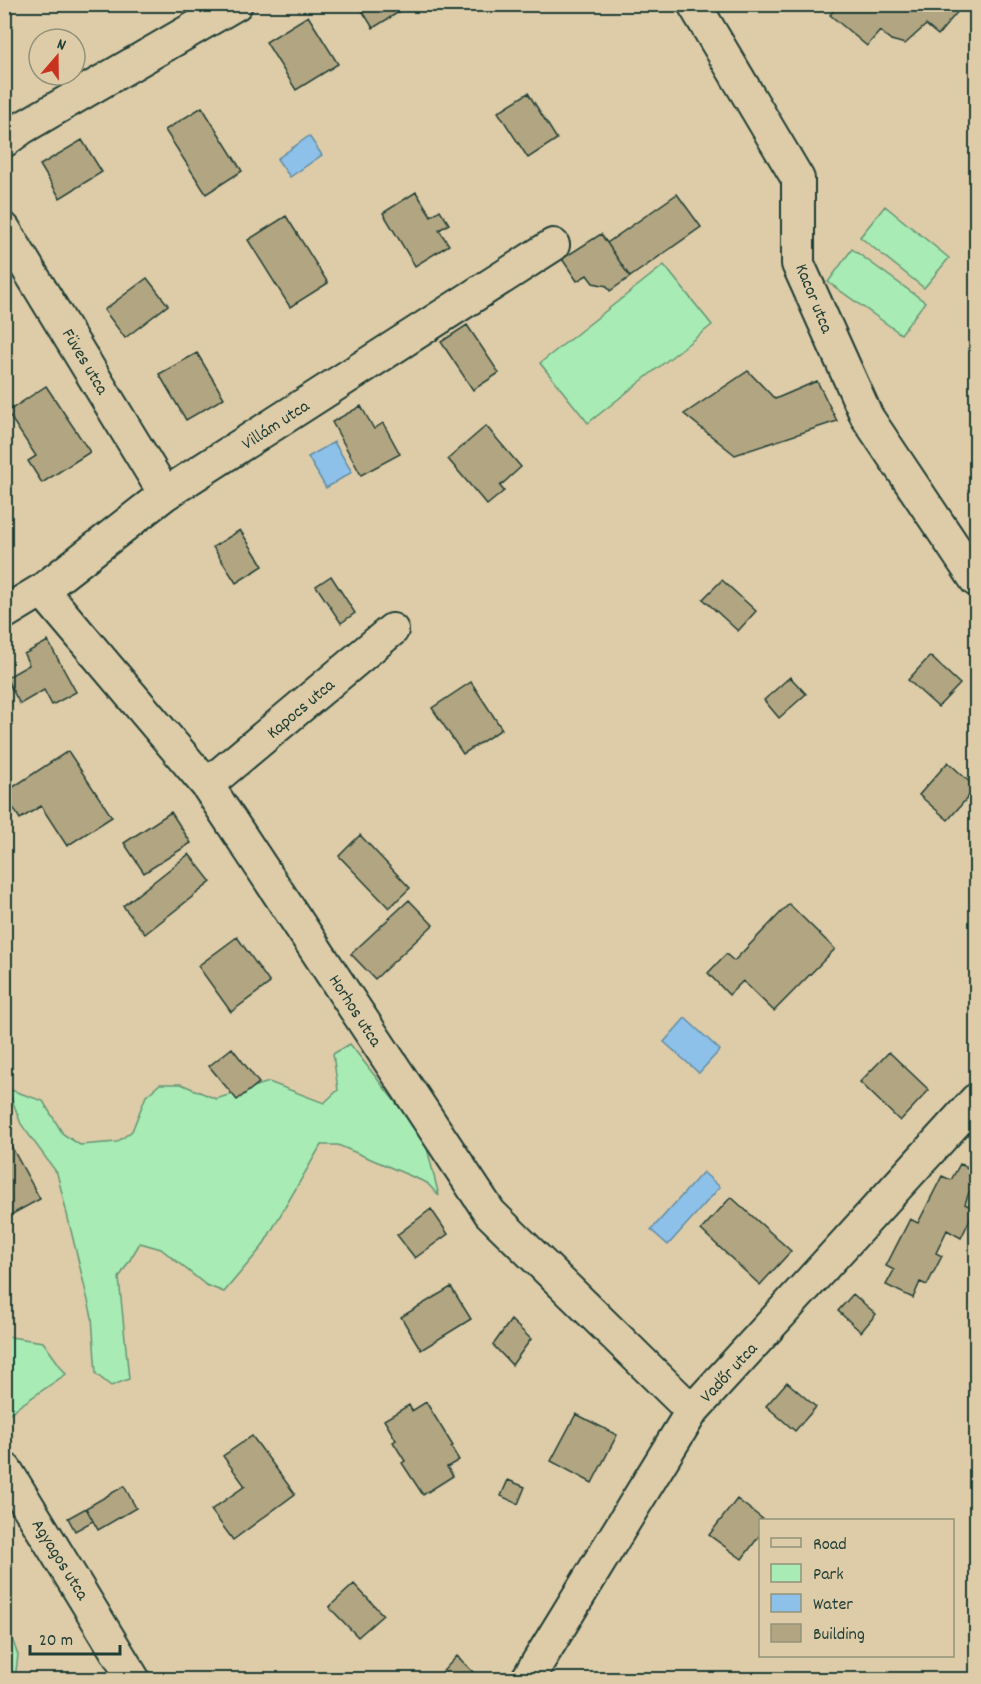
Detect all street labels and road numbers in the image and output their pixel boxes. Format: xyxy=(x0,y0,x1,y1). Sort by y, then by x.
street label: Kacor utca xyxy=(787,260,838,338)
street label: Füves utca xyxy=(54,325,114,400)
street label: Villám utca xyxy=(238,395,316,457)
street label: Kapocs utca xyxy=(262,674,342,746)
street label: Horhos utca xyxy=(321,970,387,1053)
street label: Vadőr utca xyxy=(695,1338,765,1409)
street label: Agyagos utca xyxy=(24,1515,94,1606)

